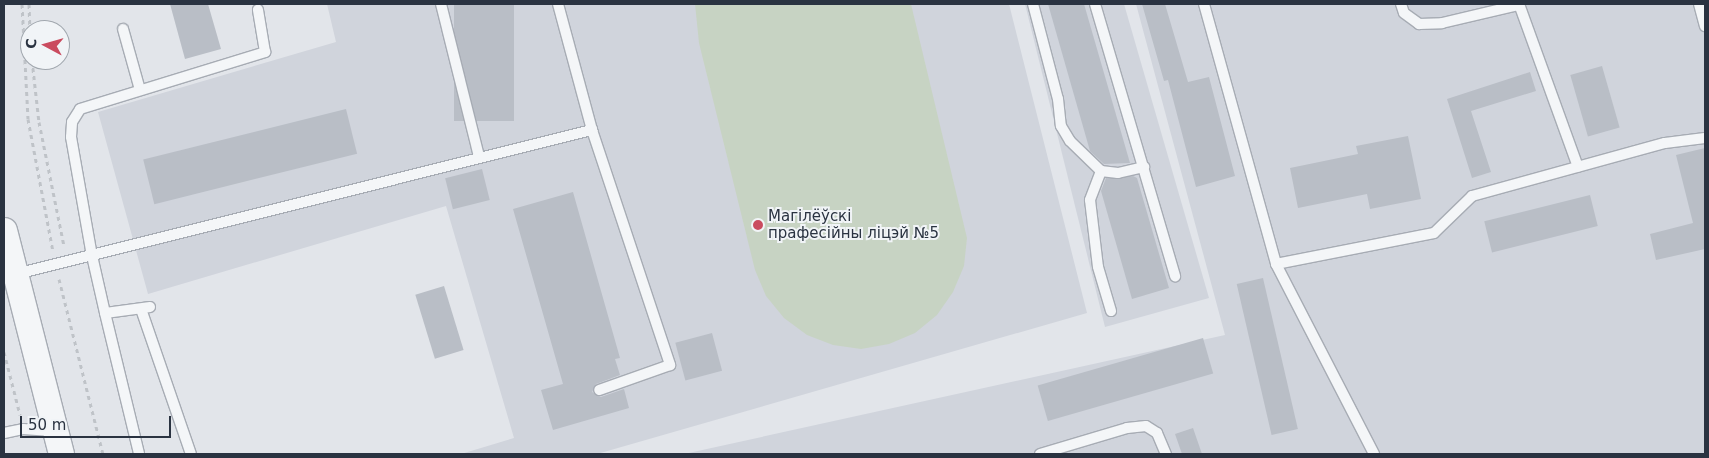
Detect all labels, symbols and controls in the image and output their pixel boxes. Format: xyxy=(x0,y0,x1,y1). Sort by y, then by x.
north arrow xyxy=(20,20,70,70)
text: С xyxy=(23,38,40,49)
place label: Магілёўскі прафесійны ліцэй №5 xyxy=(768,207,939,242)
marker: Магілёўскі прафесійны ліцэй №5 xyxy=(752,219,764,231)
scale bar xyxy=(22,406,174,438)
text: 50 m xyxy=(28,416,66,434)

